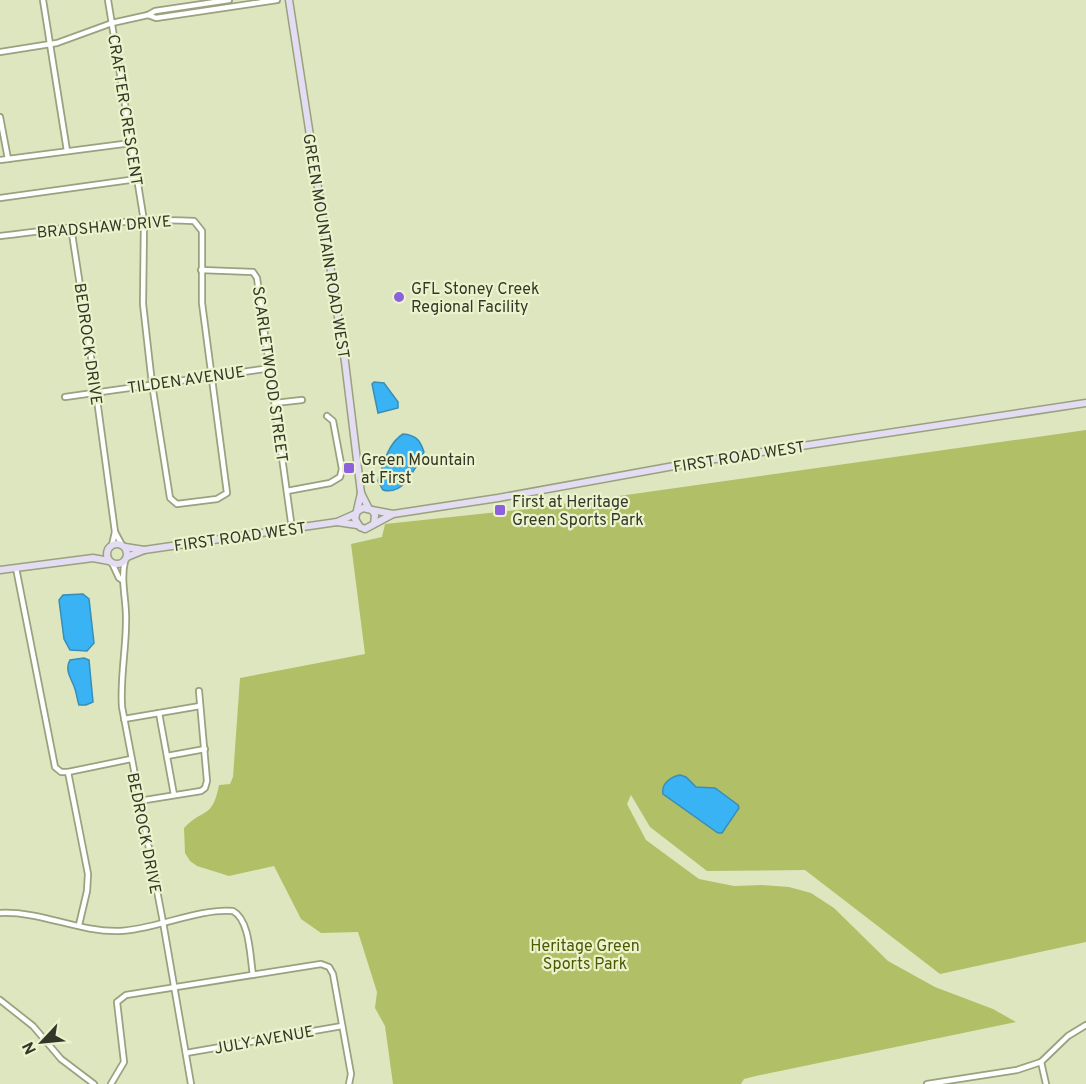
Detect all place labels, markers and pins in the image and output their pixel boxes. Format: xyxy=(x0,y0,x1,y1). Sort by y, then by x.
place label: GFL Stoney Creek Regional Facility xyxy=(411,280,539,318)
marker: GFL Stoney Creek Regional Facility xyxy=(392,290,406,304)
place label: Green Mountain at First xyxy=(361,451,475,489)
marker: Green Mountain at First xyxy=(342,461,356,475)
place label: First at Heritage Green Sports Park xyxy=(512,493,644,531)
marker: First at Heritage Green Sports Park xyxy=(493,503,507,517)

